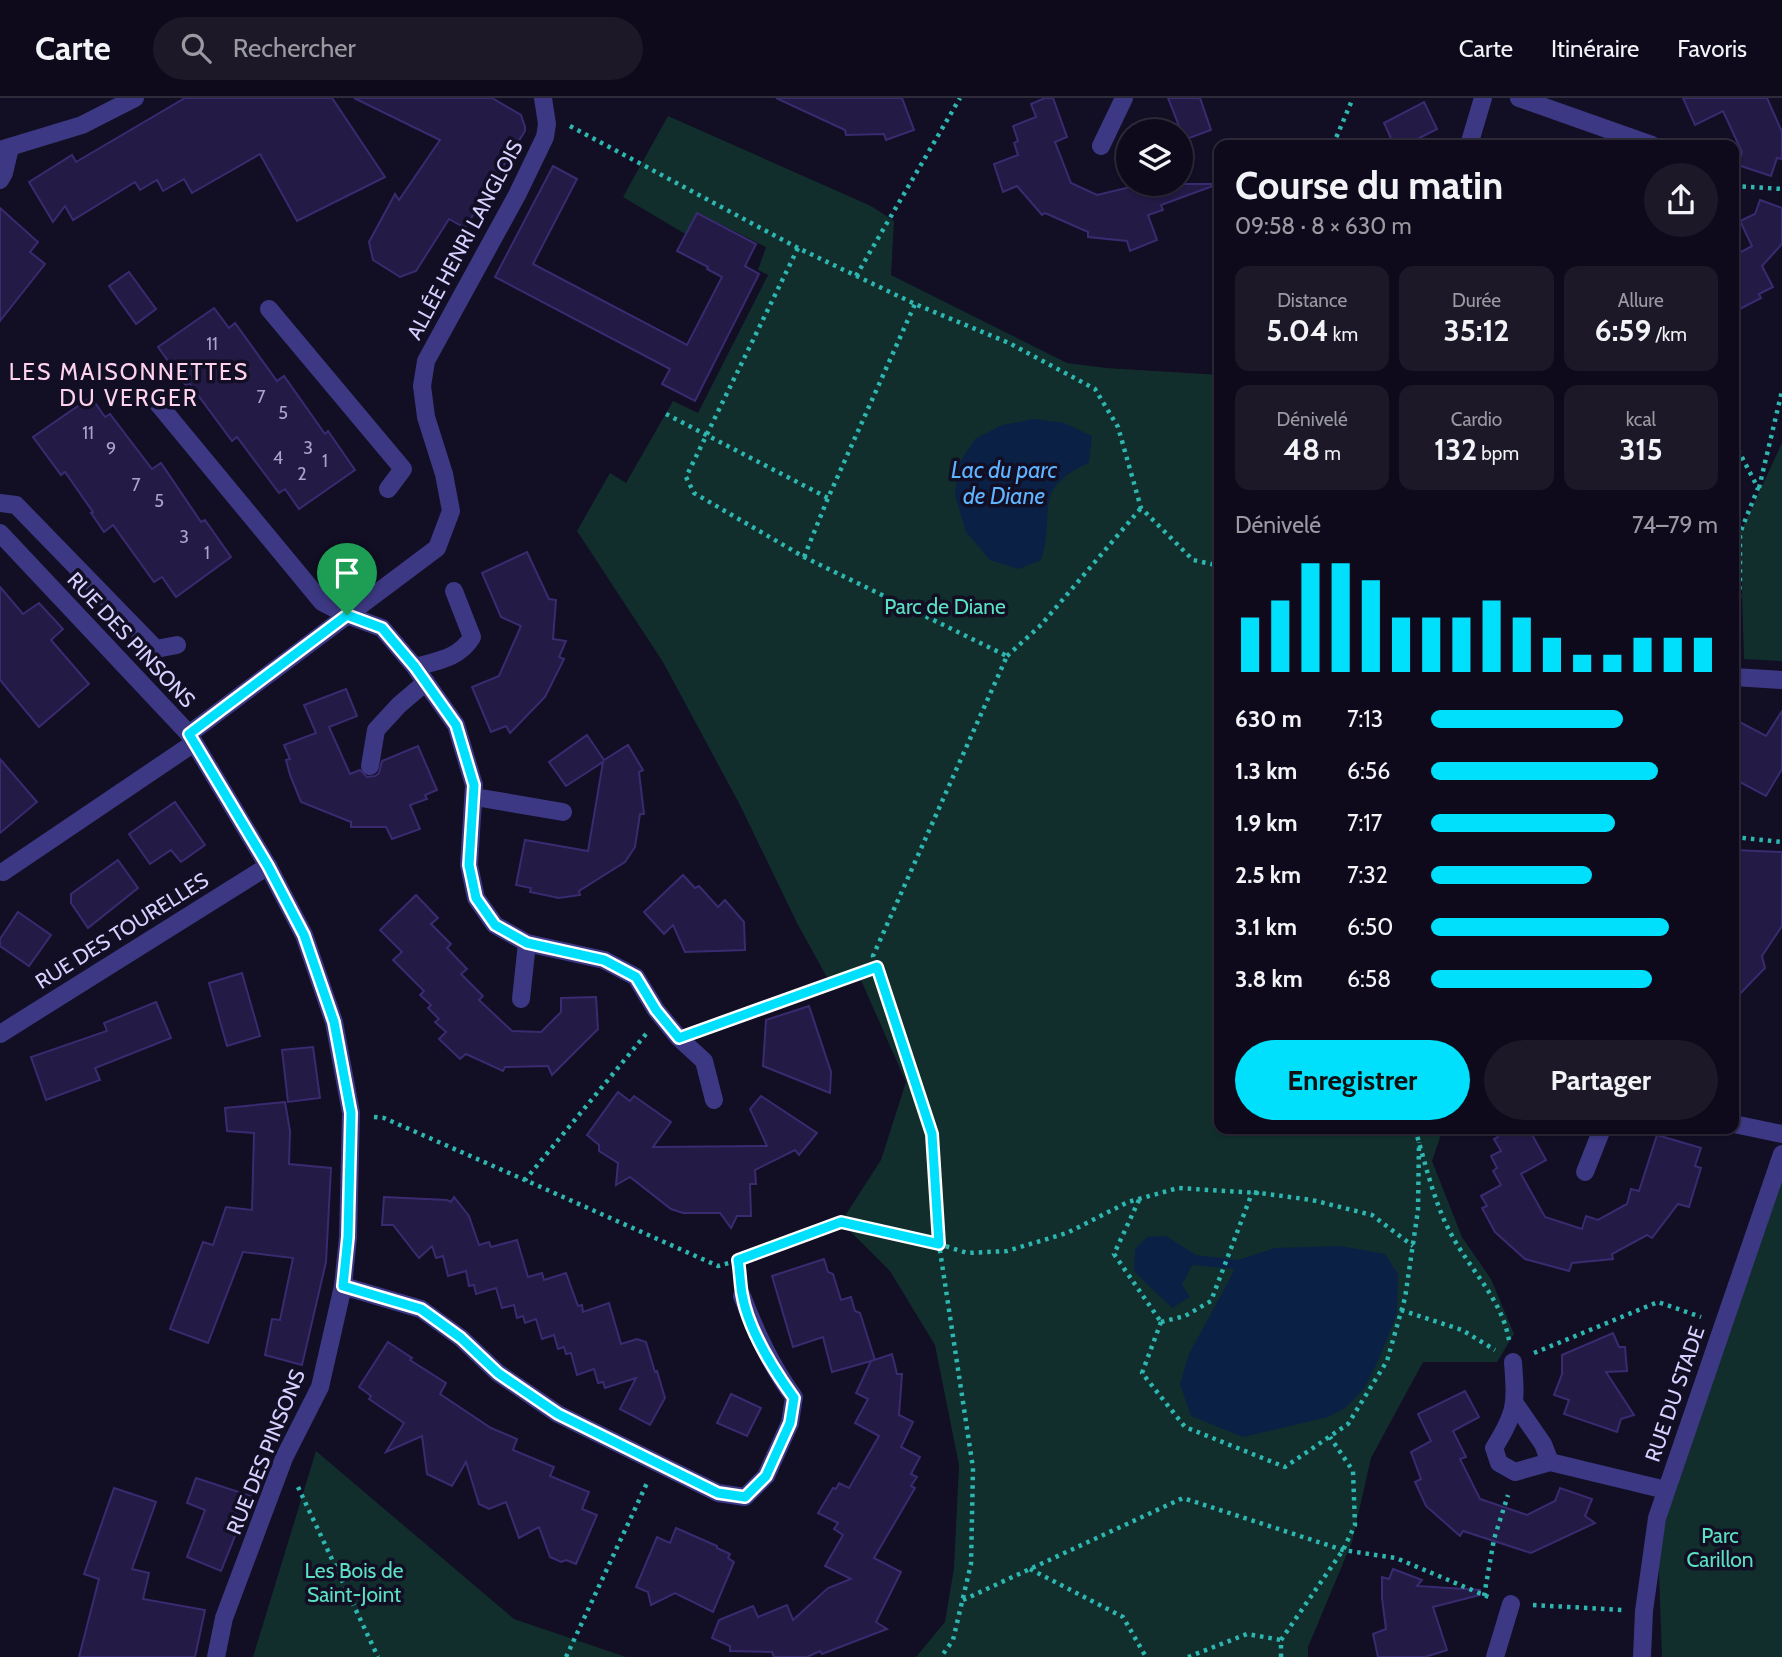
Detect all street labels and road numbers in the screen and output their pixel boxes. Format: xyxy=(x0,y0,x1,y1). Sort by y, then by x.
street label: ALLÉE HENRI LANGLOIS xyxy=(401,136,528,344)
street label: RUE DES PINSONS xyxy=(62,567,200,712)
street label: RUE DES TOURELLES xyxy=(31,867,213,994)
street label: RUE DU STADE xyxy=(1640,1323,1709,1465)
street label: RUE DES PINSONS xyxy=(221,1366,310,1538)

